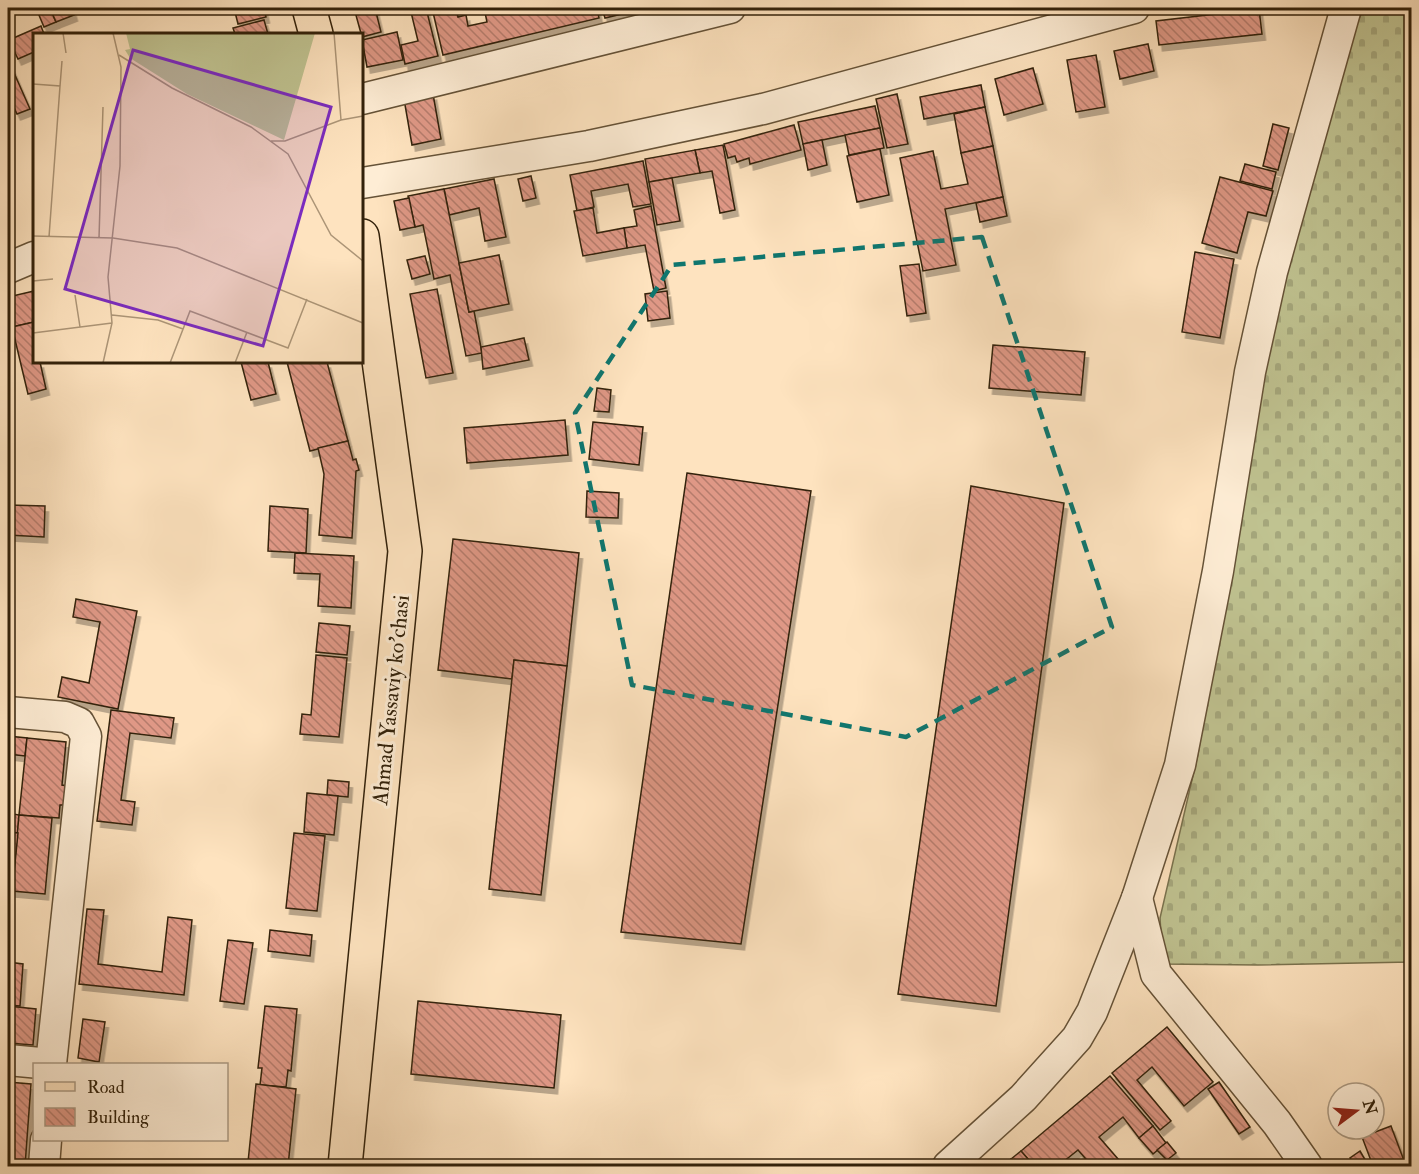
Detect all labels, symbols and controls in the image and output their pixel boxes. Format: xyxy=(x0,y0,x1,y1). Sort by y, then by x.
inset map xyxy=(33,33,363,363)
street label: Ahmad Yassaviy ko'chasi xyxy=(366,593,416,807)
legend xyxy=(33,1063,228,1141)
text: Road xyxy=(87,1076,125,1099)
north arrow xyxy=(1326,1081,1386,1141)
text: N xyxy=(1358,1097,1381,1117)
text: Building xyxy=(87,1106,150,1129)

